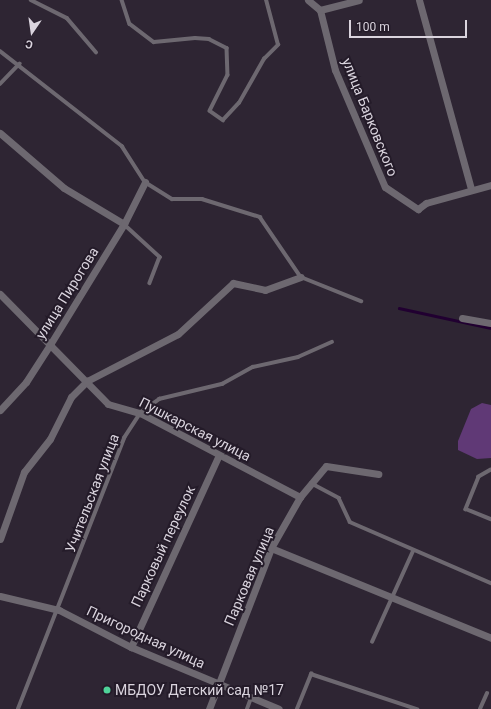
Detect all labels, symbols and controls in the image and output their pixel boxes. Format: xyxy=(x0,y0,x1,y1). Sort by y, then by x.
north arrow xyxy=(12,12,52,52)
scale bar xyxy=(351,12,469,38)
text: 100 m xyxy=(356,20,390,34)
text: С xyxy=(24,37,34,51)
street label: улица Барковского xyxy=(339,55,401,179)
street label: улица Пирогова xyxy=(32,244,102,342)
street label: Пушкарская улица xyxy=(136,394,254,464)
street label: Учительская улица xyxy=(62,431,122,555)
street label: Парковый переулок xyxy=(127,483,199,609)
street label: Парковая улица xyxy=(221,524,277,628)
street label: Пригородная улица xyxy=(84,602,208,672)
place label: МБДОУ Детский сад №17 xyxy=(115,682,284,698)
marker: МБДОУ Детский сад №17 xyxy=(102,685,112,695)

